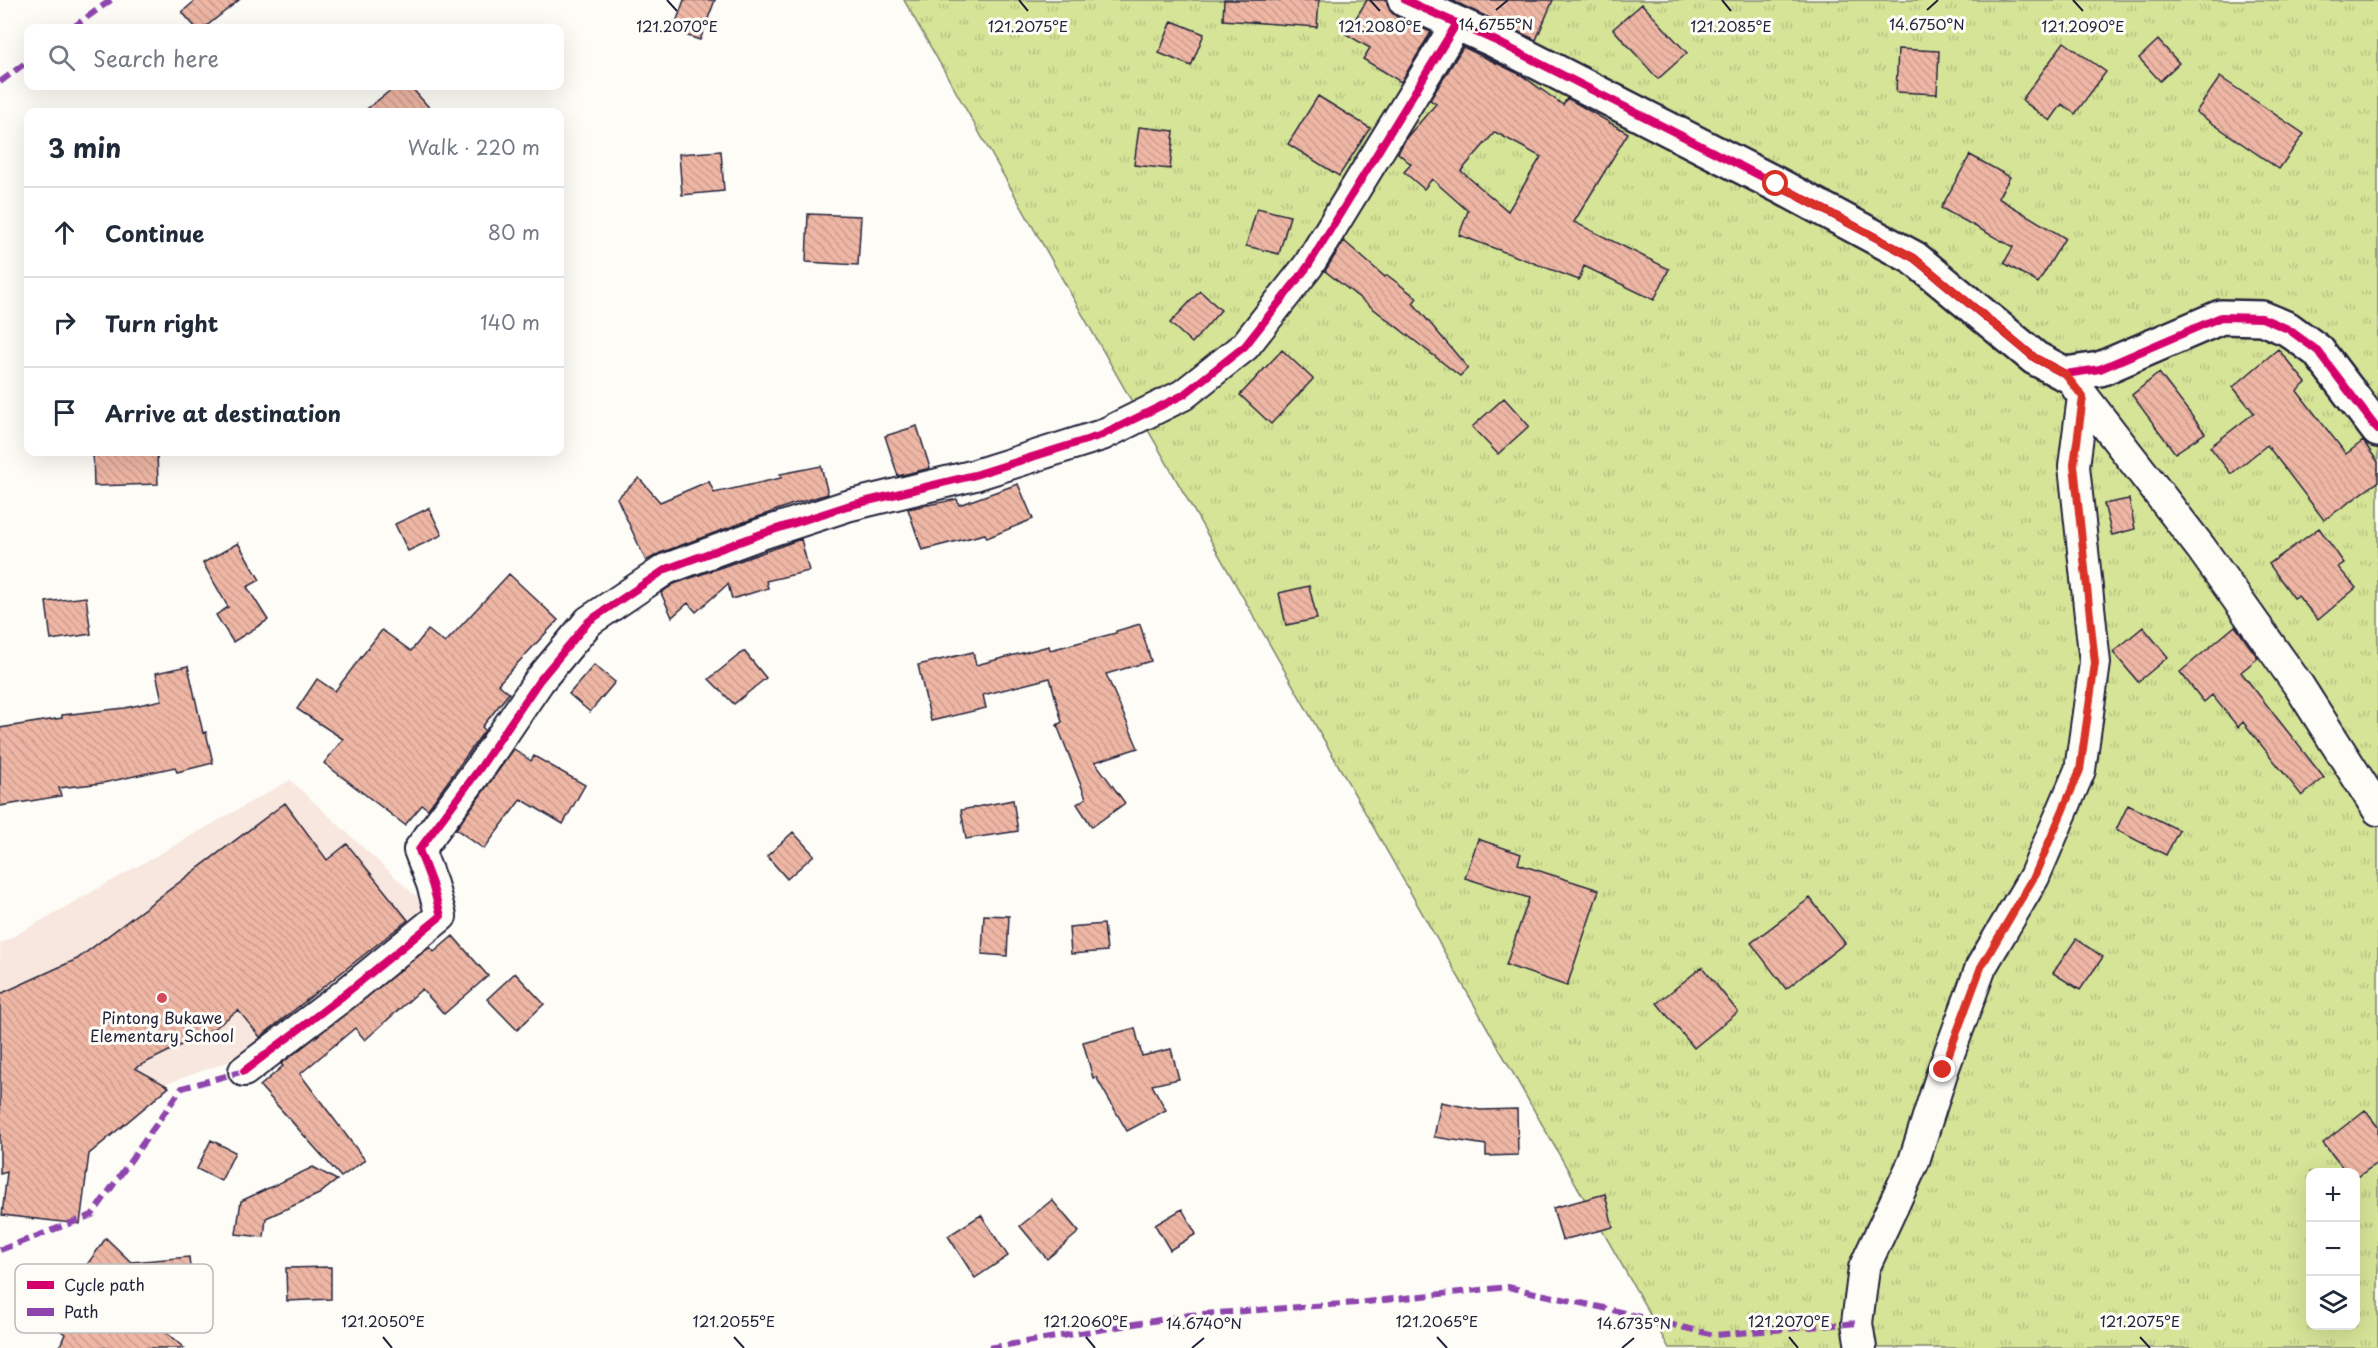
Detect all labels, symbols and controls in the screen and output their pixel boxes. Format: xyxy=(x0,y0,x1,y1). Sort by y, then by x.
text: 14.6755°N xyxy=(1459,12,1533,35)
text: 14.6750°N xyxy=(1889,12,1965,35)
text: 121.2070°E xyxy=(636,14,718,37)
text: 121.2075°E xyxy=(988,14,1068,37)
text: 121.2080°E xyxy=(1338,14,1422,37)
text: 121.2085°E xyxy=(1690,14,1772,37)
text: 121.2090°E xyxy=(2041,14,2125,37)
search box xyxy=(24,24,564,90)
icon: search xyxy=(45,41,78,74)
text: Search here xyxy=(93,41,219,74)
text: 3 min xyxy=(48,128,121,167)
text: Walk · 220 m xyxy=(408,132,540,162)
route start xyxy=(1762,170,1788,196)
icon: ahead xyxy=(48,216,81,249)
text: Continue xyxy=(105,216,204,249)
text: 80 m xyxy=(488,217,540,247)
icon: right xyxy=(48,306,81,339)
text: Turn right xyxy=(105,306,218,339)
text: 140 m xyxy=(480,307,540,337)
icon: arrive xyxy=(48,396,81,429)
text: Arrive at destination xyxy=(105,396,341,429)
marker: Pintong Bukawe Elementary School xyxy=(155,991,169,1005)
place label: Pintong Bukawe Elementary School xyxy=(90,1005,234,1047)
route end xyxy=(1929,1056,1955,1082)
map controls xyxy=(2306,1168,2360,1330)
button: + xyxy=(2306,1168,2360,1222)
button: − xyxy=(2306,1222,2360,1276)
legend xyxy=(15,1264,213,1333)
text: Cycle path xyxy=(64,1272,145,1296)
button: layers xyxy=(2306,1276,2360,1330)
text: Path xyxy=(64,1299,99,1323)
text: 121.2050°E xyxy=(341,1309,425,1332)
text: 121.2055°E xyxy=(693,1309,775,1332)
text: 121.2060°E xyxy=(1044,1309,1128,1332)
text: 121.2065°E xyxy=(1396,1309,1478,1332)
text: 121.2070°E xyxy=(1748,1309,1830,1332)
text: 121.2075°E xyxy=(2100,1309,2180,1332)
text: 14.6740°N xyxy=(1166,1311,1242,1334)
text: 14.6735°N xyxy=(1597,1311,1671,1334)

